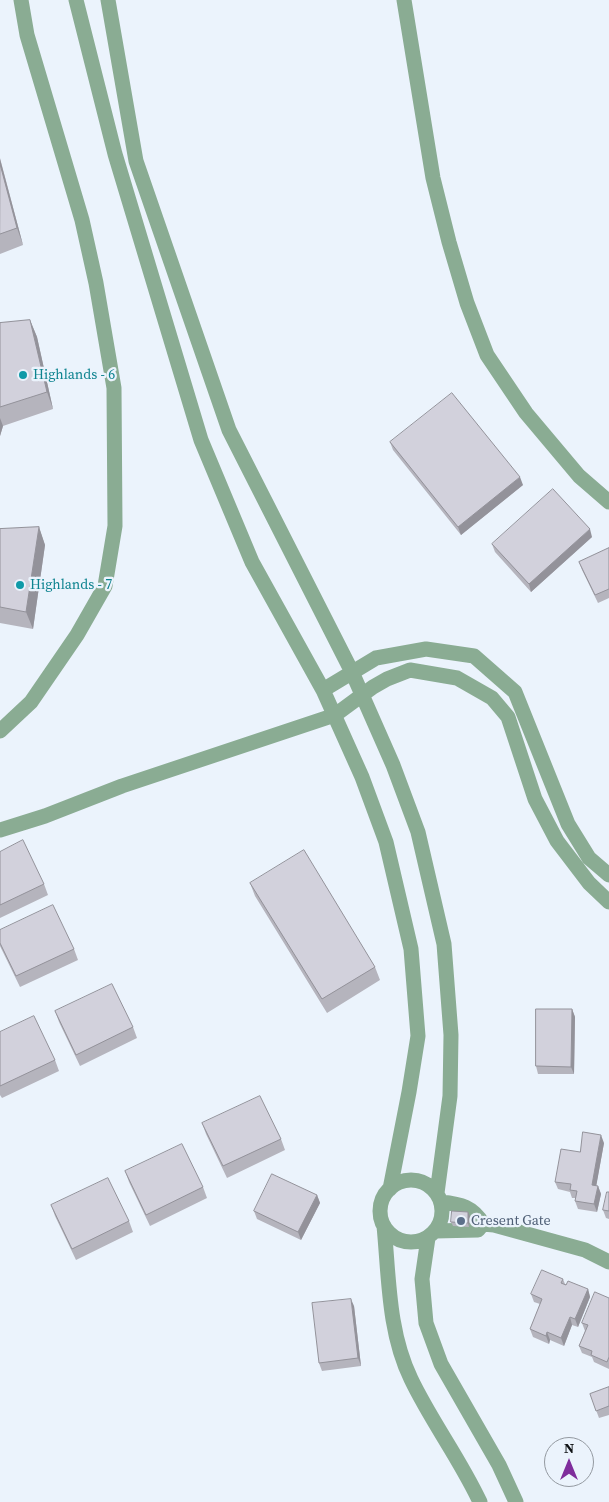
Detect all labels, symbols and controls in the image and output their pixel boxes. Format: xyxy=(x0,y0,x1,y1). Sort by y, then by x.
place label: Highlands - 6 xyxy=(33,367,115,383)
marker: Highlands - 6 xyxy=(17,369,29,381)
place label: Highlands - 7 xyxy=(30,577,112,593)
marker: Highlands - 7 xyxy=(14,579,26,591)
place label: Cresent Gate xyxy=(471,1213,551,1229)
marker: Cresent Gate xyxy=(455,1215,467,1227)
north arrow xyxy=(544,1437,594,1487)
text: N xyxy=(564,1438,574,1458)

